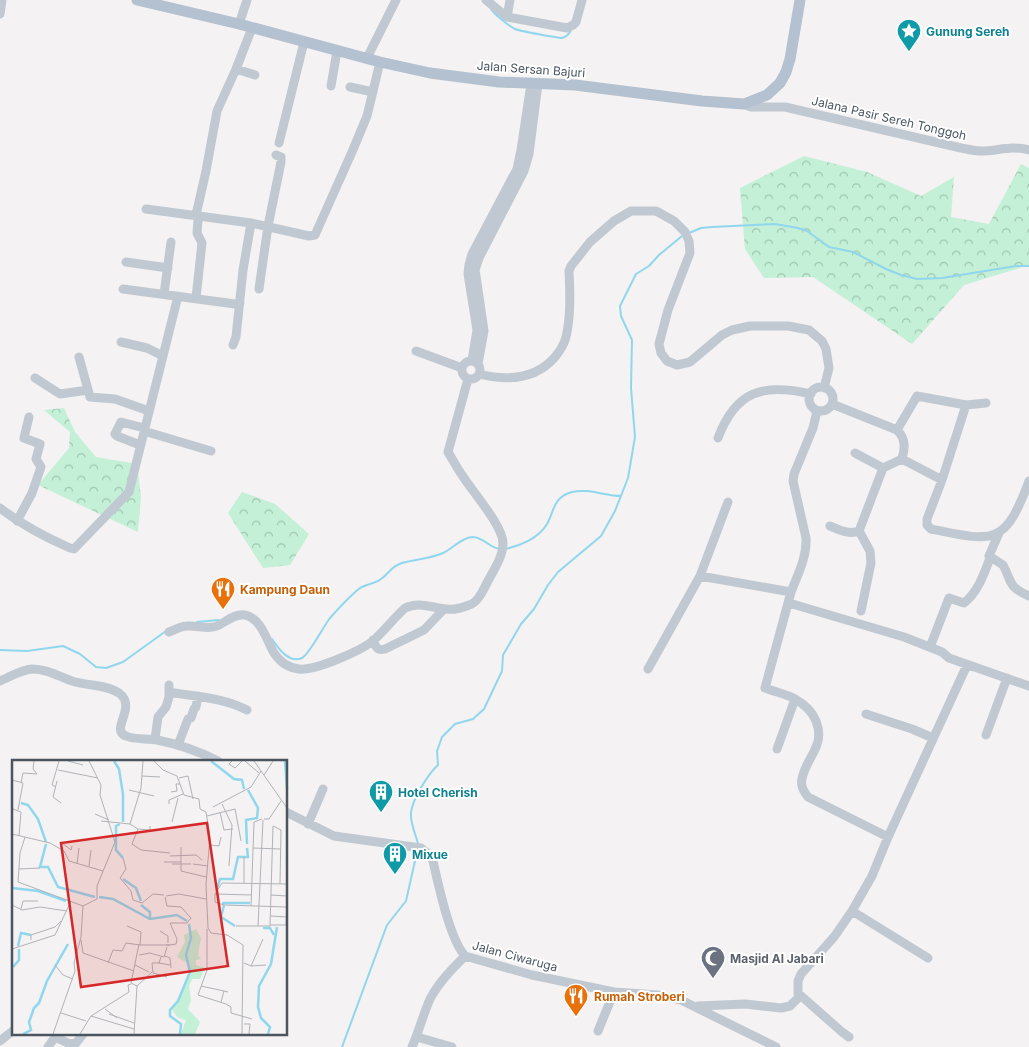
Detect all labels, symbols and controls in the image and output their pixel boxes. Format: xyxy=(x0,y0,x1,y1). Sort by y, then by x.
place icon: Gunung Sereh xyxy=(896,18,922,52)
place label: Gunung Sereh xyxy=(926,24,1010,39)
street label: Jalan Sersan Bajuri xyxy=(476,58,586,80)
street label: Jalana Pasir Sereh Tonggoh xyxy=(810,93,968,143)
restaurant icon: Kampung Daun xyxy=(210,576,236,610)
place label: Kampung Daun xyxy=(240,582,330,597)
inset map xyxy=(12,760,288,1034)
building icon: Hotel Cherish xyxy=(368,779,394,813)
place label: Hotel Cherish xyxy=(398,785,478,800)
building icon: Mixue xyxy=(382,841,408,875)
place label: Mixue xyxy=(412,847,448,862)
street label: Jalan Ciwaruga xyxy=(471,937,559,975)
mosque icon: Masjid Al Jabari xyxy=(700,945,726,979)
place label: Masjid Al Jabari xyxy=(730,951,824,966)
restaurant icon: Rumah Stroberi xyxy=(563,983,589,1017)
place label: Rumah Stroberi xyxy=(594,989,685,1004)

